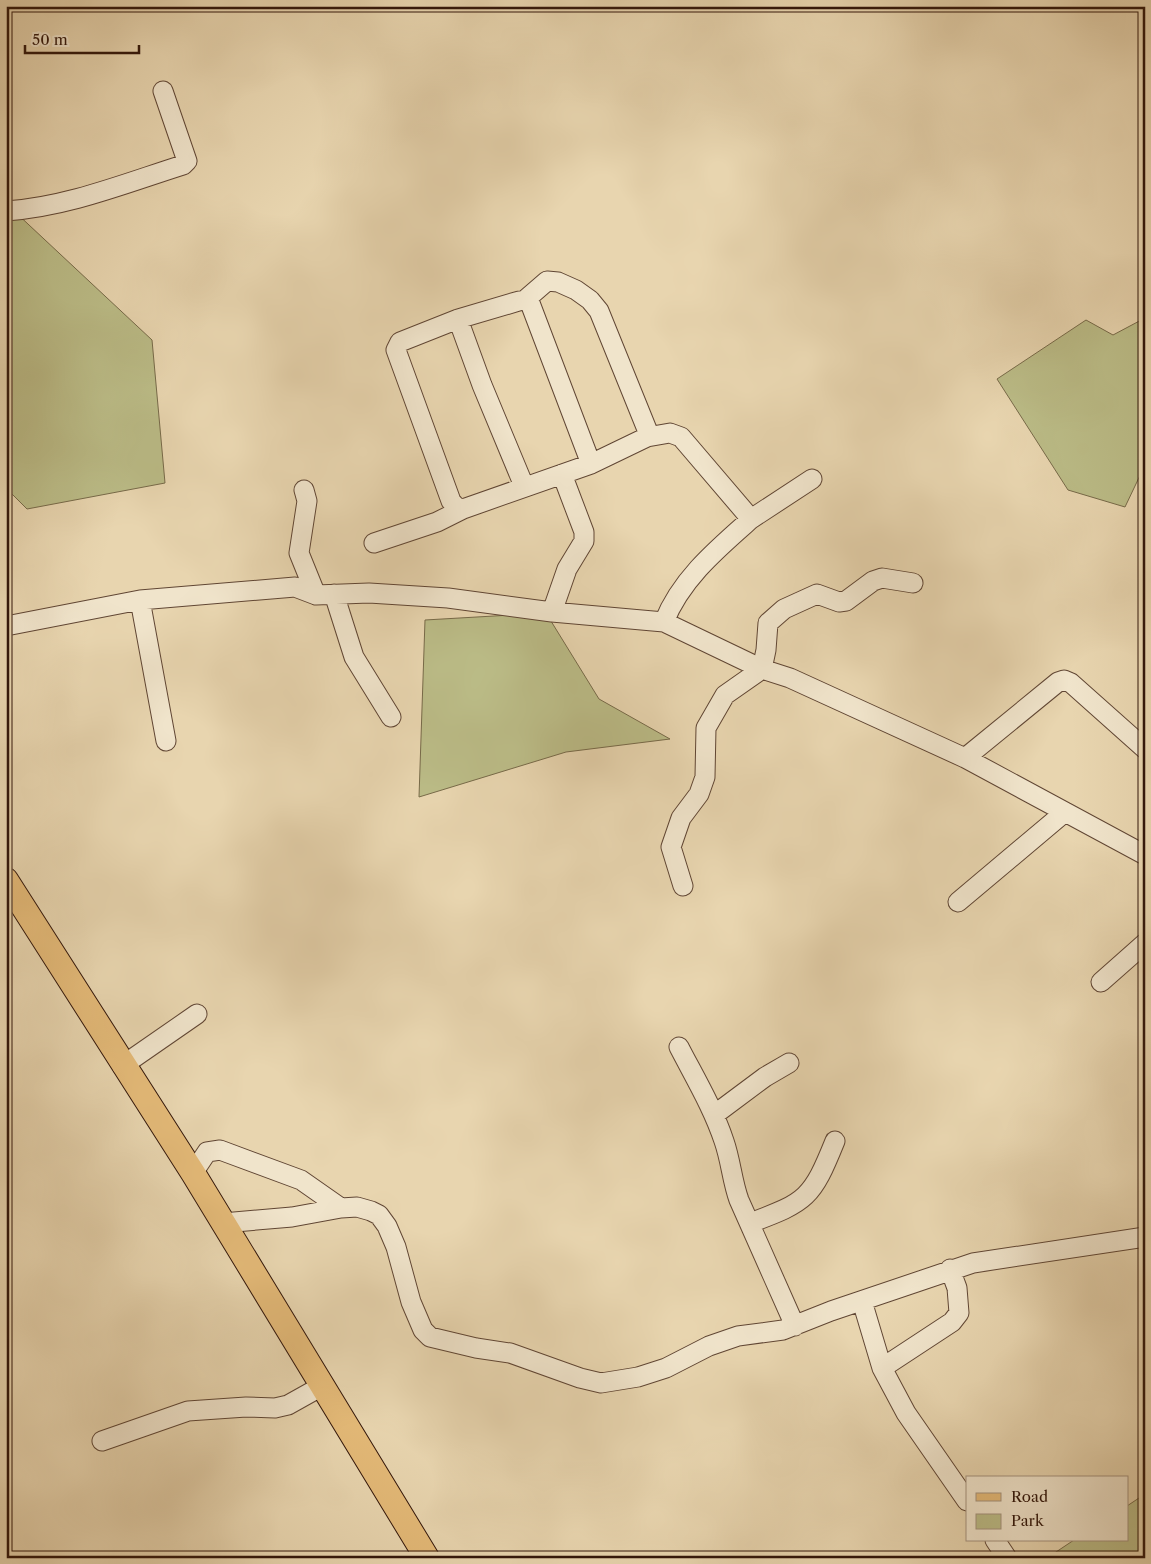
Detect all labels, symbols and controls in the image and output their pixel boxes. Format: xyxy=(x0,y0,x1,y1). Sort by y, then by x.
scale bar xyxy=(25,22,139,54)
text: 50 m xyxy=(32,30,68,49)
legend xyxy=(966,1476,1128,1542)
text: Road xyxy=(1011,1487,1048,1506)
text: Park xyxy=(1011,1511,1045,1530)

